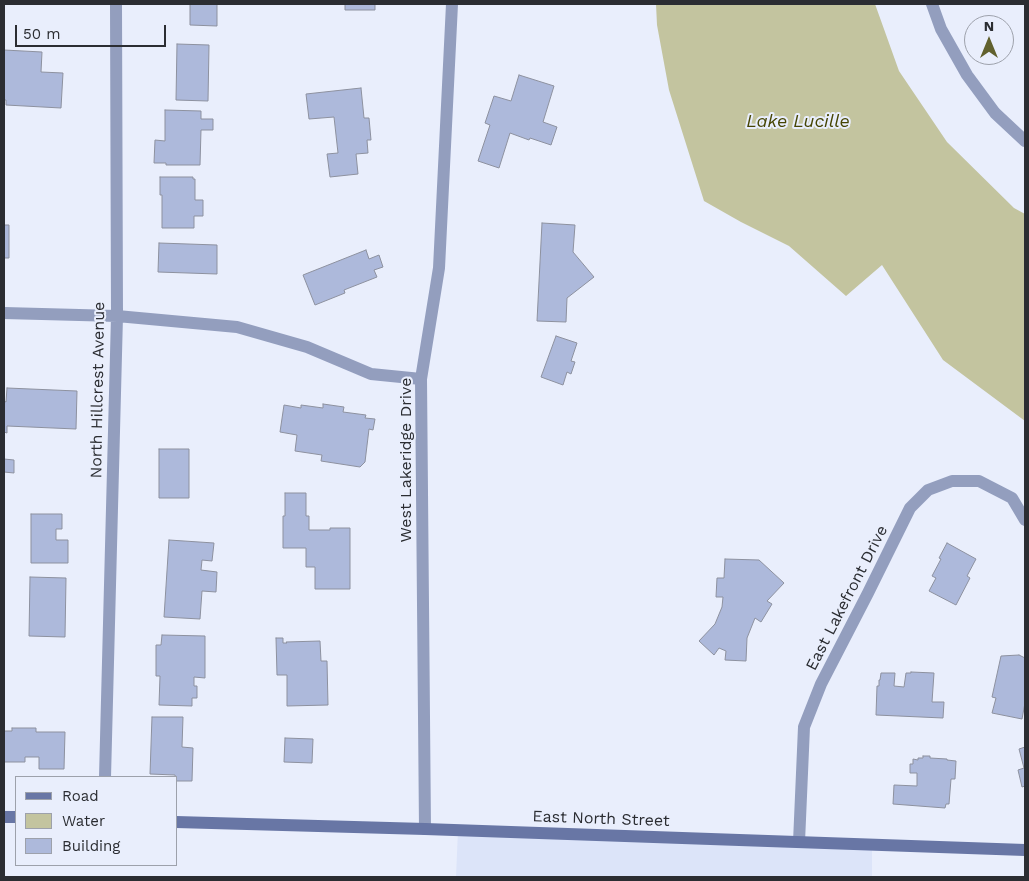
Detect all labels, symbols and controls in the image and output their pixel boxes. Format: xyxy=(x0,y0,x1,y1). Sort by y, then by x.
scale bar xyxy=(18,15,169,47)
north arrow xyxy=(964,15,1014,65)
text: N xyxy=(984,18,994,34)
text: 50 m xyxy=(23,25,60,43)
water label: Lake Lucille xyxy=(746,111,850,133)
street label: North Hillcrest Avenue xyxy=(87,301,109,479)
street label: West Lakeridge Drive xyxy=(396,377,416,543)
street label: East Lakefront Drive xyxy=(802,522,892,674)
legend xyxy=(15,776,178,866)
text: Road xyxy=(62,787,99,805)
street label: East North Street xyxy=(532,807,670,831)
text: Water xyxy=(62,812,105,830)
text: Building xyxy=(62,837,120,855)

